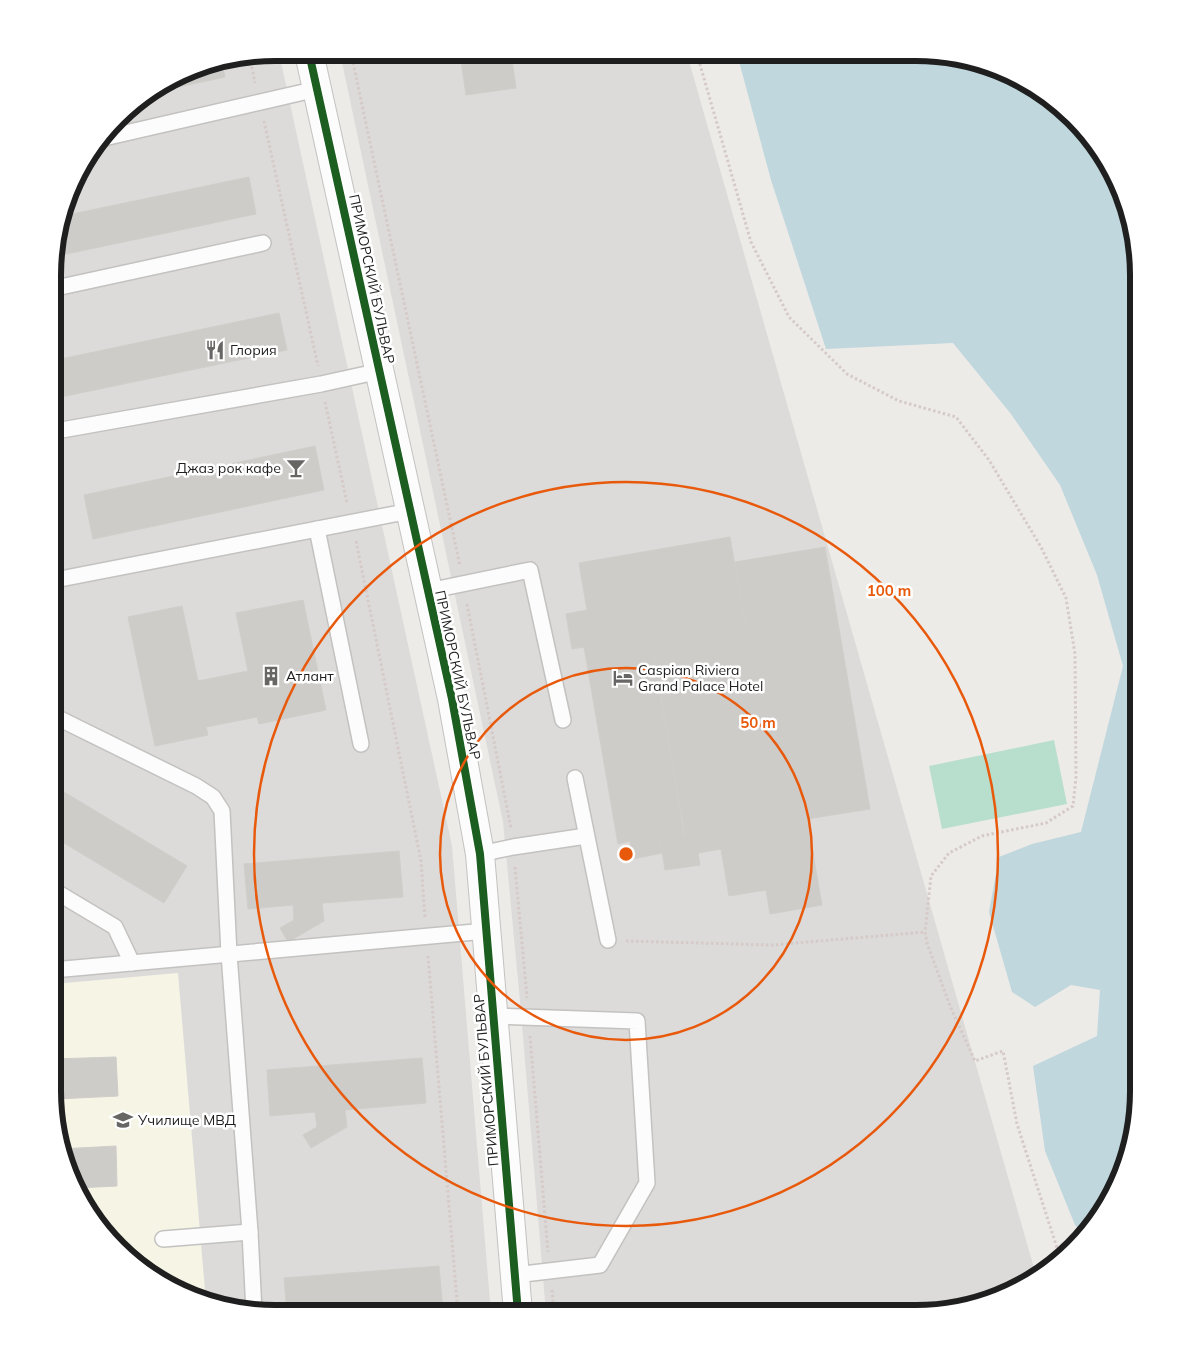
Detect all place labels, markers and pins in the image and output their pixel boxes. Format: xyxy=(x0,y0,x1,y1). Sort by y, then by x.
restaurant icon: Глория xyxy=(204,339,226,361)
place label: Глория xyxy=(230,341,277,359)
bar icon: Джаз рок кафе xyxy=(285,457,307,479)
place label: Джаз рок кафе xyxy=(176,459,281,477)
place label: Caspian Riviera Grand Palace Hotel xyxy=(638,661,763,695)
building icon: Атлант xyxy=(260,665,282,687)
place label: Атлант xyxy=(286,667,334,685)
hotel icon: Caspian Riviera Grand Palace Hotel xyxy=(612,667,634,689)
centre of rings xyxy=(617,845,635,863)
school or university icon: Училище МВД xyxy=(112,1109,134,1131)
place label: Училище МВД xyxy=(137,1111,236,1129)

